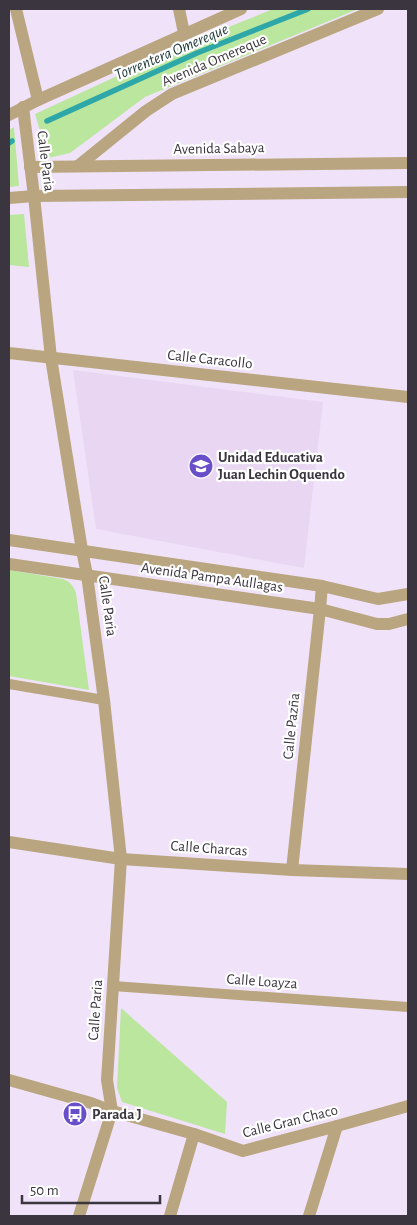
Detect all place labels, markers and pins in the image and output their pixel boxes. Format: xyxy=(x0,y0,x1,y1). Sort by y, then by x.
place label: Unidad Educativa Juan Lechin Oquendo xyxy=(218,450,345,482)
school or university icon: Unidad Educativa Juan Lechin Oquendo xyxy=(188,453,214,479)
bus stop icon: Parada J xyxy=(62,1101,88,1127)
place label: Parada J xyxy=(92,1107,142,1122)

